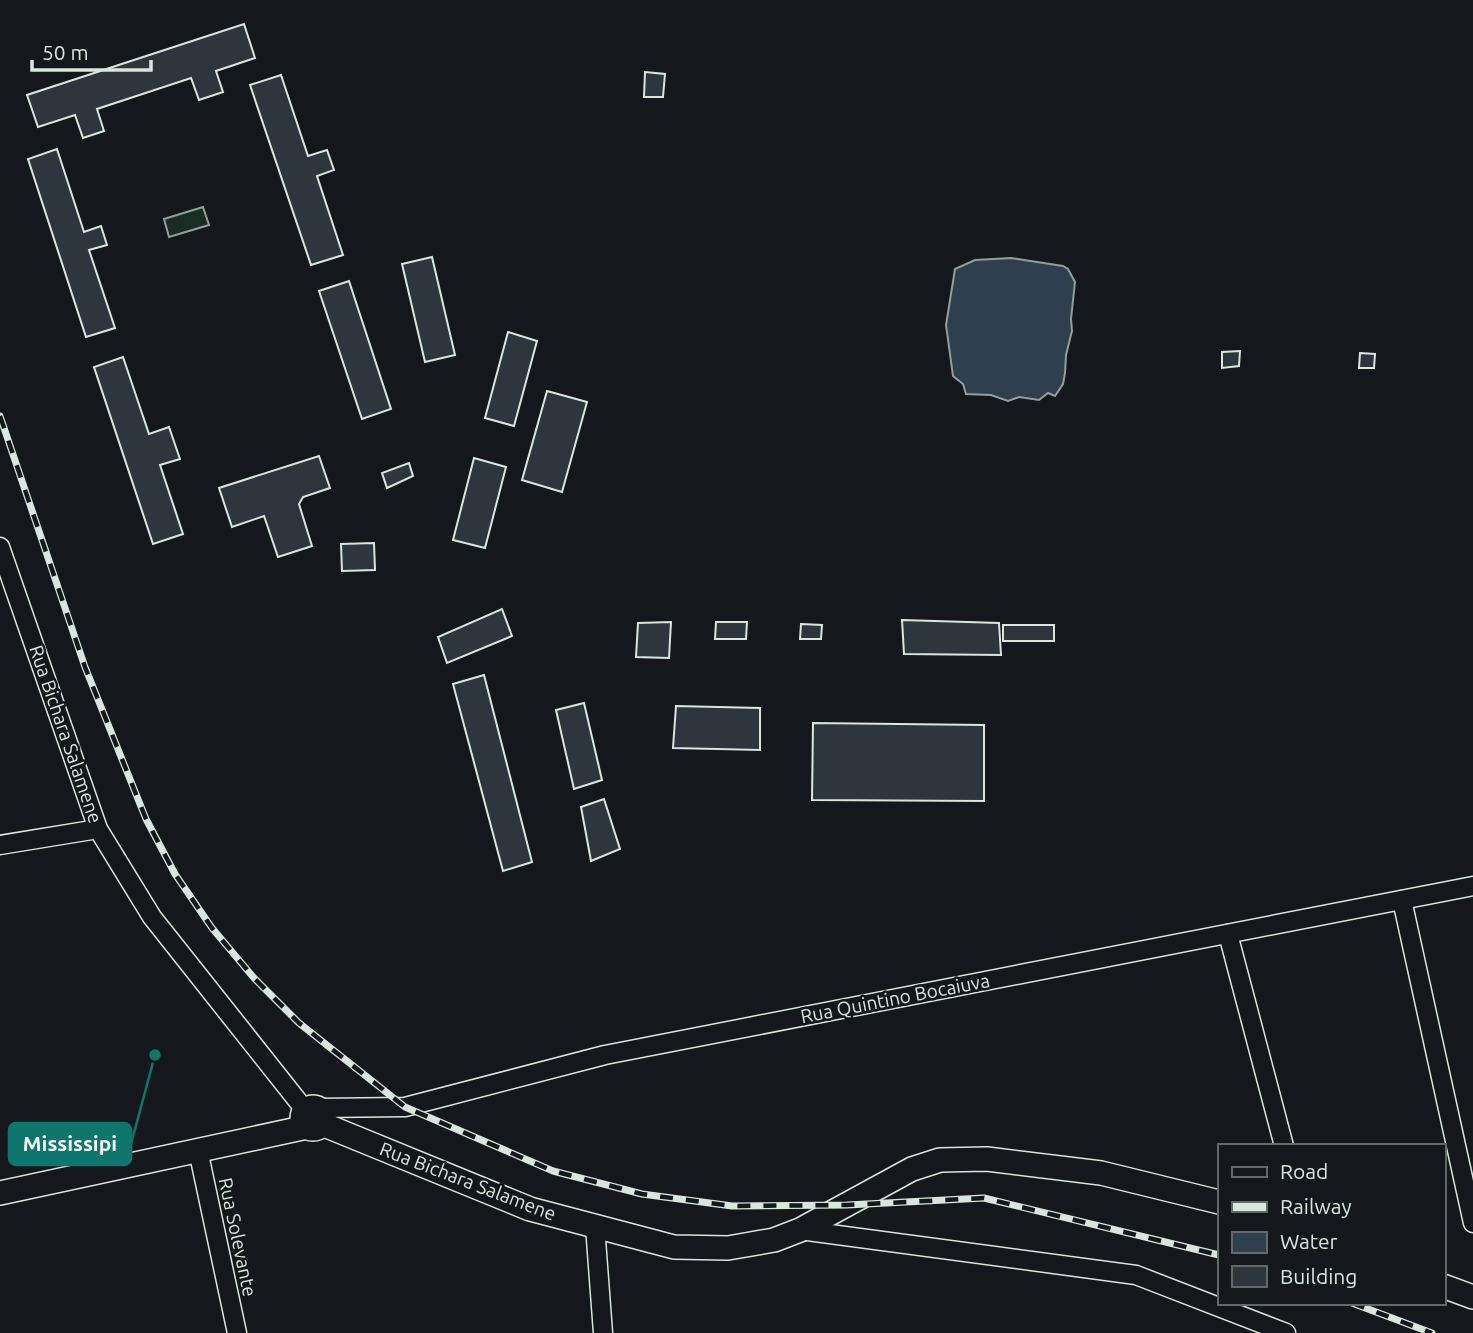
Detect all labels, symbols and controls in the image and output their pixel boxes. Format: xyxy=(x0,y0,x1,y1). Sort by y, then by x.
scale bar xyxy=(32,28,150,72)
text: 50 m xyxy=(42,40,89,64)
street label: Rua Bichara Salamene xyxy=(25,642,107,826)
street label: Rua Quintino Bocaiuva xyxy=(798,969,992,1027)
callout: Mississipi xyxy=(9,1123,131,1165)
text: Mississipi xyxy=(23,1131,117,1155)
street label: Rua Bichara Salamene xyxy=(377,1137,559,1225)
legend xyxy=(1218,1144,1445,1305)
text: Road xyxy=(1280,1159,1328,1183)
street label: Rua Solevante xyxy=(215,1175,261,1299)
text: Railway xyxy=(1280,1194,1352,1218)
text: Water xyxy=(1280,1229,1338,1253)
text: Building xyxy=(1280,1264,1357,1288)

